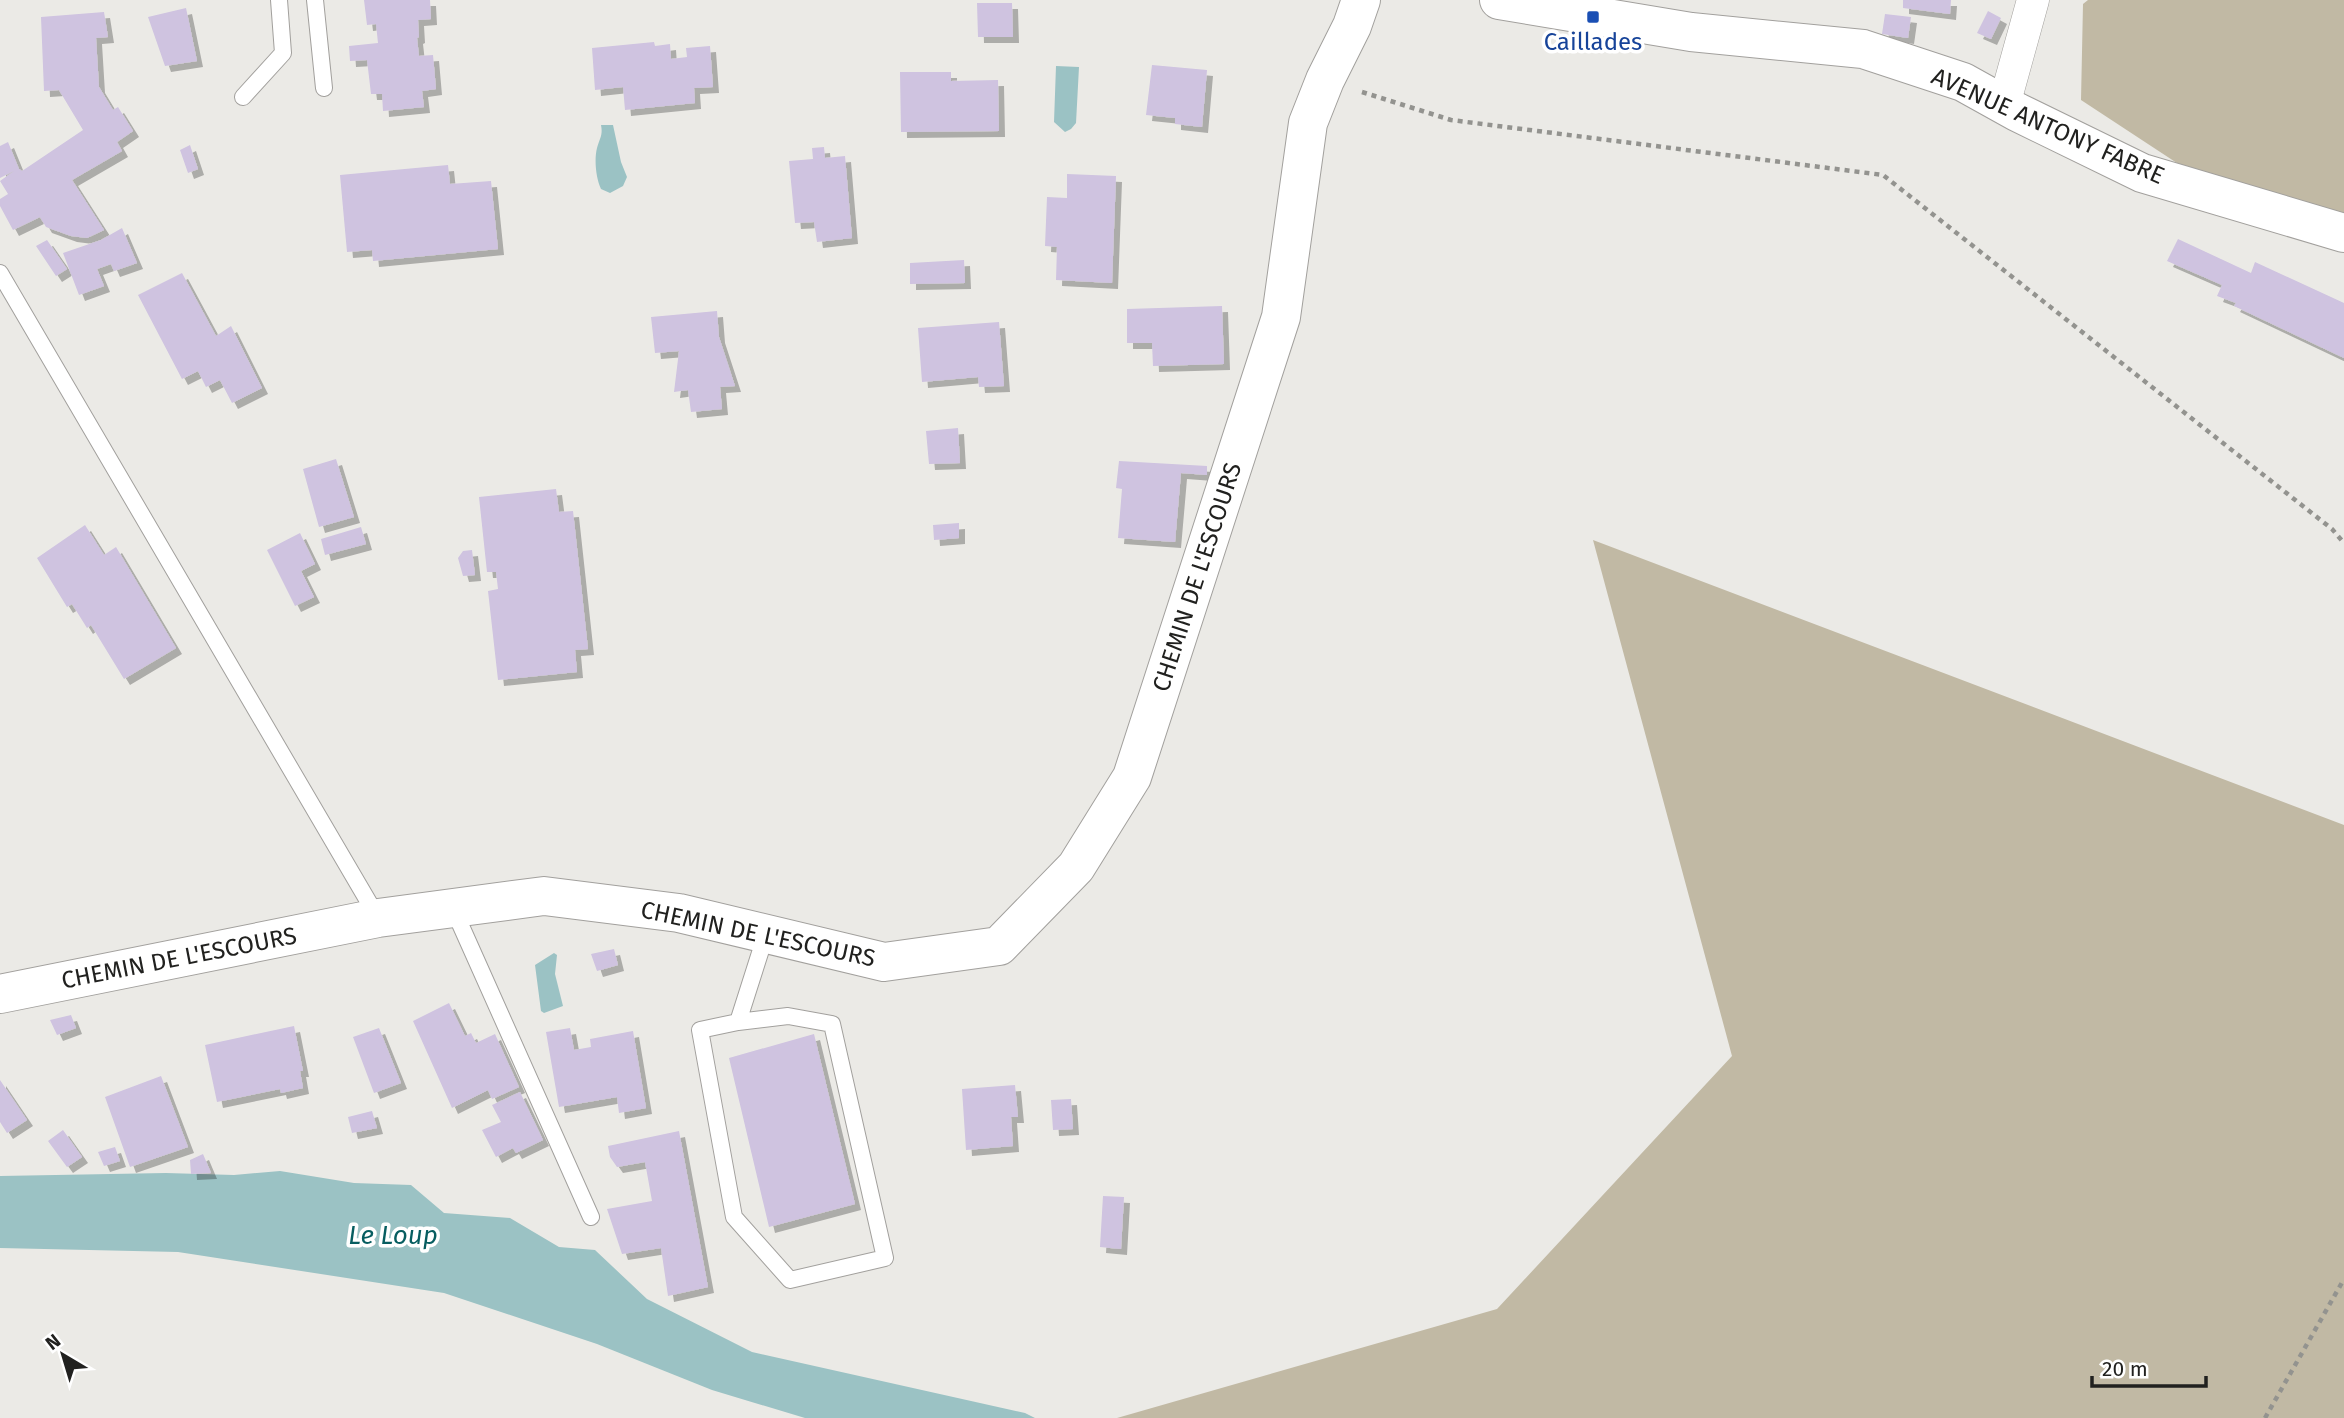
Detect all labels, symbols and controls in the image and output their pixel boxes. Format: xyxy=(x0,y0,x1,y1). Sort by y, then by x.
marker: Caillades xyxy=(1585,9,1601,25)
place label: Caillades xyxy=(1544,28,1642,56)
street label: AVENUE ANTONY FABRE xyxy=(1927,62,2169,190)
street label: CHEMIN DE L'ESCOURS xyxy=(1147,459,1247,695)
street label: CHEMIN DE L'ESCOURS xyxy=(638,895,878,973)
street label: CHEMIN DE L'ESCOURS xyxy=(59,921,299,995)
water label: Le Loup xyxy=(348,1220,438,1251)
north arrow xyxy=(28,1320,98,1390)
text: N xyxy=(41,1329,65,1355)
scale bar xyxy=(2092,1344,2206,1388)
text: 20 m xyxy=(2102,1356,2148,1382)

